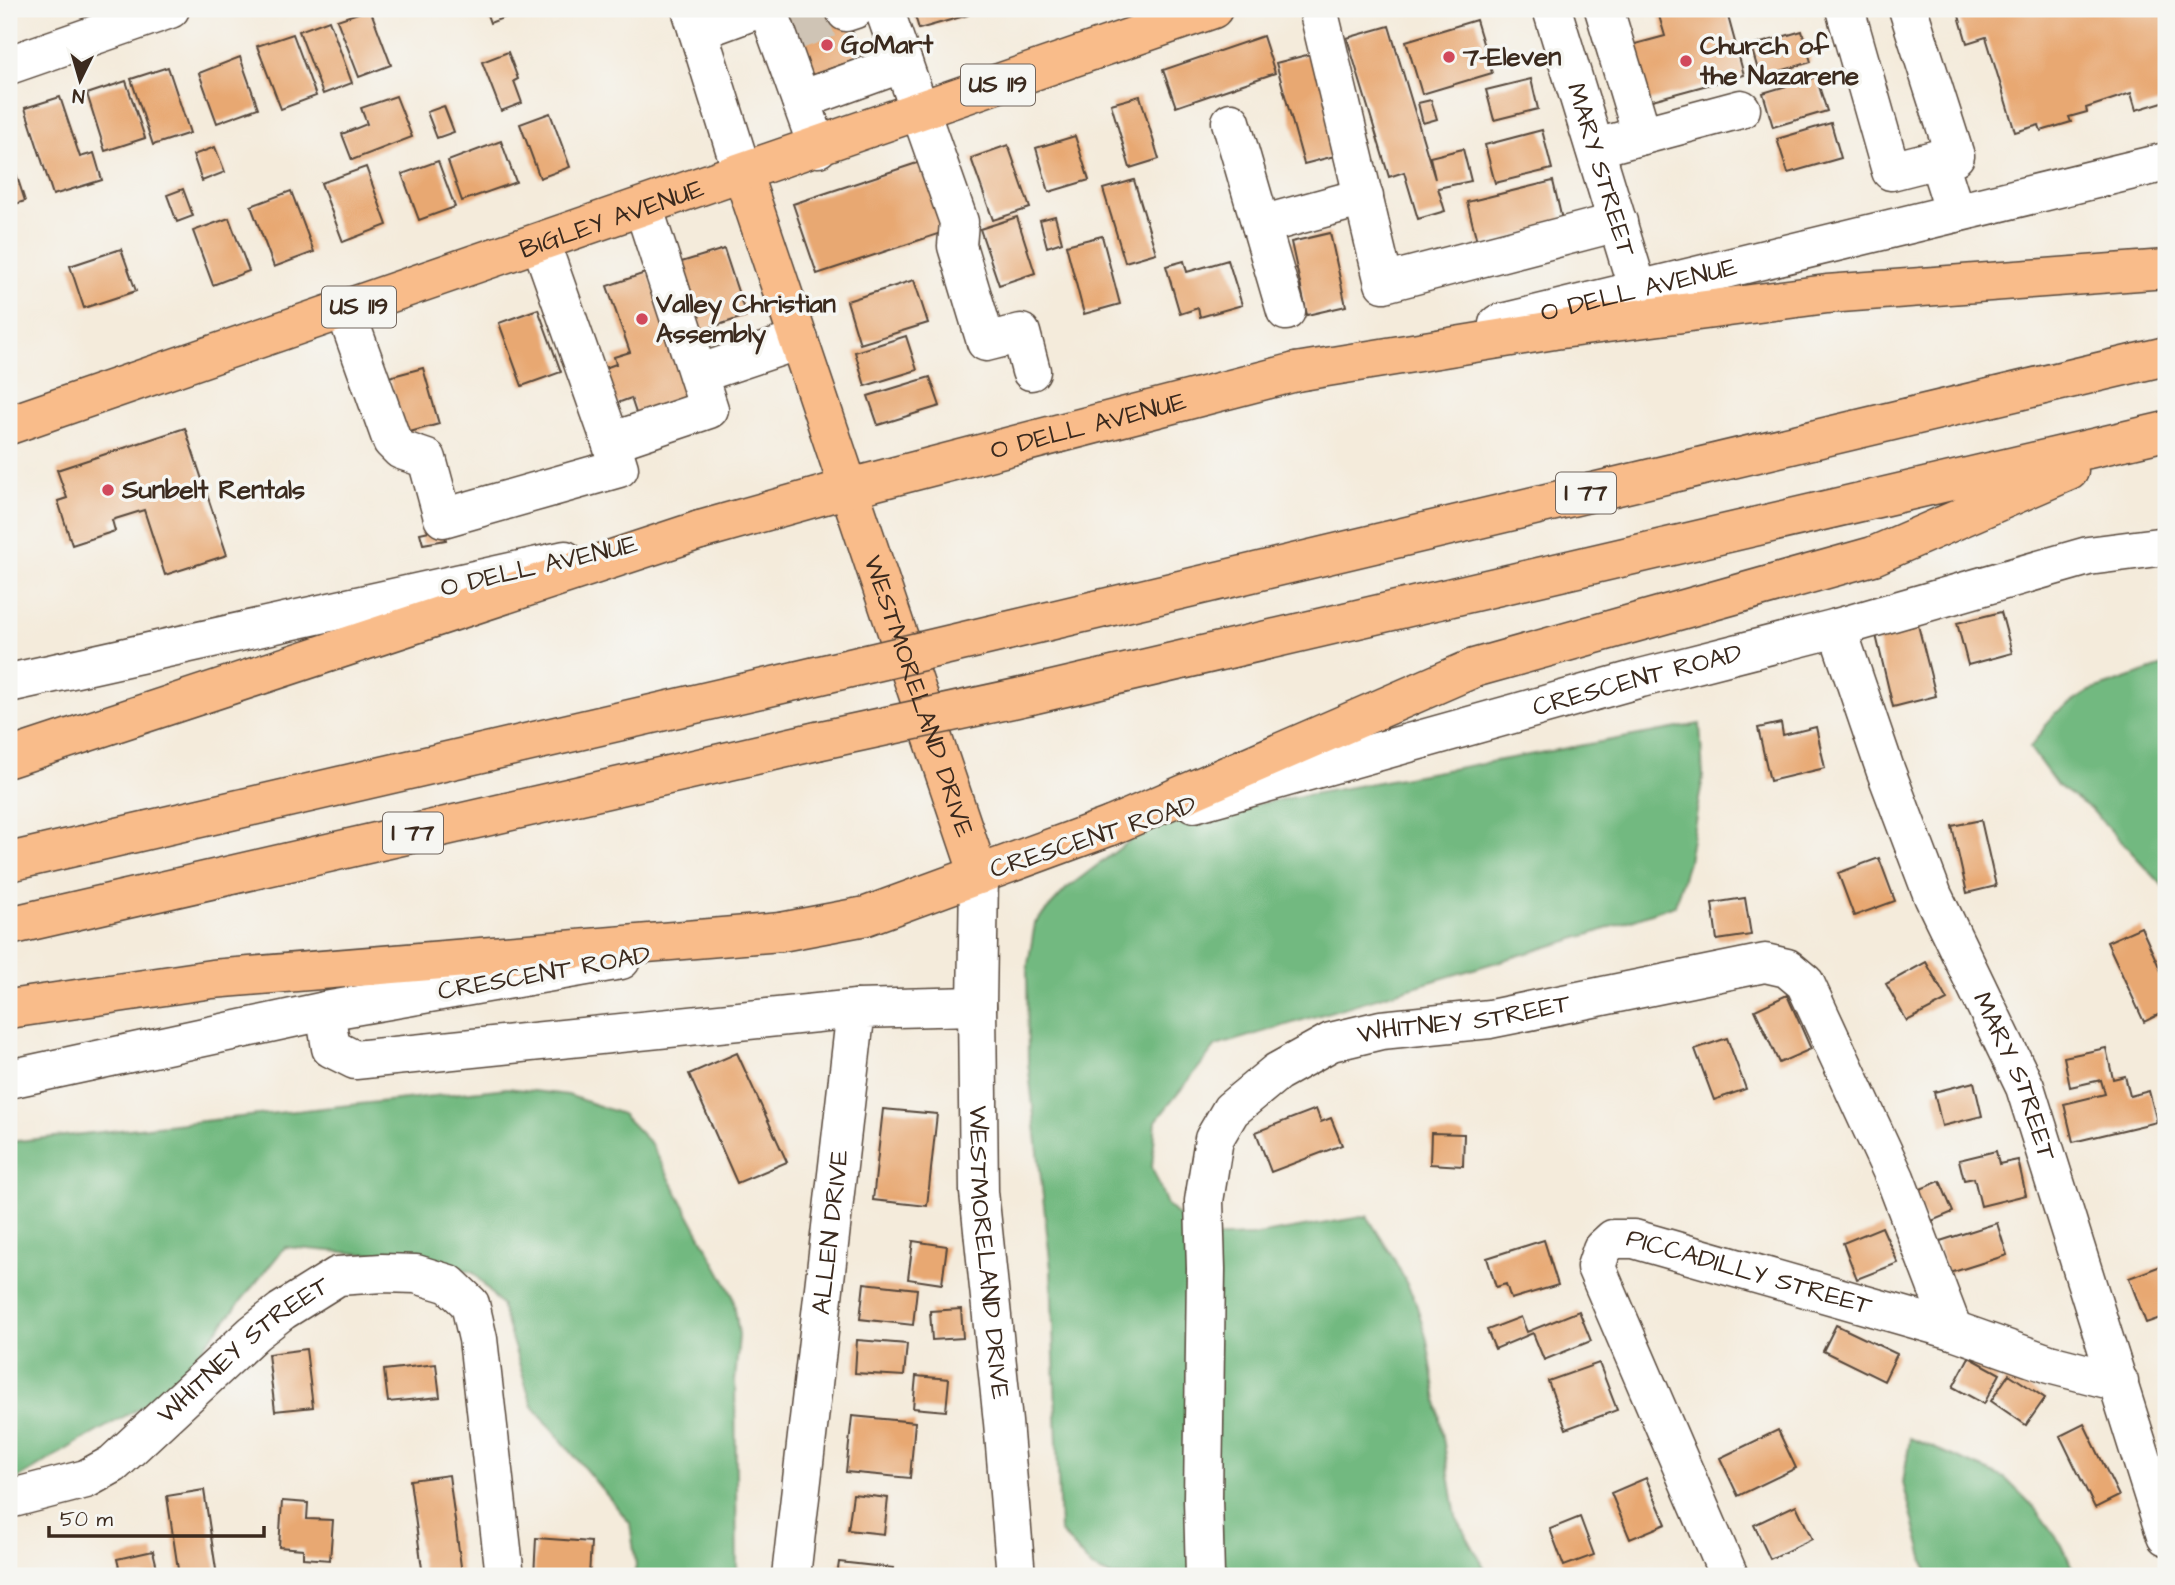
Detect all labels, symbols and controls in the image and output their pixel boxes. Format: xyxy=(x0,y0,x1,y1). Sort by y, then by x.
place label: GoMart xyxy=(841,27,934,63)
place label: Church of the Nazarene xyxy=(1699,28,1859,94)
marker: GoMart xyxy=(819,37,835,53)
place label: 7-Eleven xyxy=(1462,39,1561,75)
north arrow xyxy=(46,46,116,116)
marker: 7-Eleven xyxy=(1441,49,1457,65)
marker: Church of the Nazarene xyxy=(1678,53,1694,69)
road number: US 119 xyxy=(961,64,1035,106)
street label: MARY STREET xyxy=(1558,79,1645,261)
text: N xyxy=(71,81,86,109)
street label: BIGLEY AVENUE xyxy=(515,170,709,268)
street label: O DELL AVENUE xyxy=(1537,249,1741,331)
road number: US 119 xyxy=(322,286,396,328)
place label: Valley Christian Assembly xyxy=(655,286,836,355)
marker: Valley Christian Assembly xyxy=(634,311,650,327)
street label: O DELL AVENUE xyxy=(986,383,1190,469)
place label: Sunbelt Rentals xyxy=(121,472,305,508)
road number: I 77 xyxy=(1556,472,1616,514)
marker: Sunbelt Rentals xyxy=(100,482,116,498)
street label: O DELL AVENUE xyxy=(437,526,641,606)
street label: WESTMORELAND DRIVE xyxy=(855,551,983,842)
street label: CRESCENT ROAD xyxy=(1528,635,1746,725)
street label: CRESCENT ROAD xyxy=(985,787,1201,887)
road number: I 77 xyxy=(383,812,443,854)
street label: CRESCENT ROAD xyxy=(435,937,653,1009)
street label: WHITNEY STREET xyxy=(1354,985,1574,1053)
street label: MARY STREET xyxy=(1964,986,2065,1166)
street label: WESTMORELAND DRIVE xyxy=(960,1105,1019,1401)
street label: ALLEN DRIVE xyxy=(803,1148,858,1317)
street label: PICCADILLY STREET xyxy=(1622,1220,1877,1324)
street label: WHITNEY STREET xyxy=(149,1267,337,1432)
scale bar xyxy=(49,1494,264,1538)
text: 50 m xyxy=(60,1505,114,1534)

